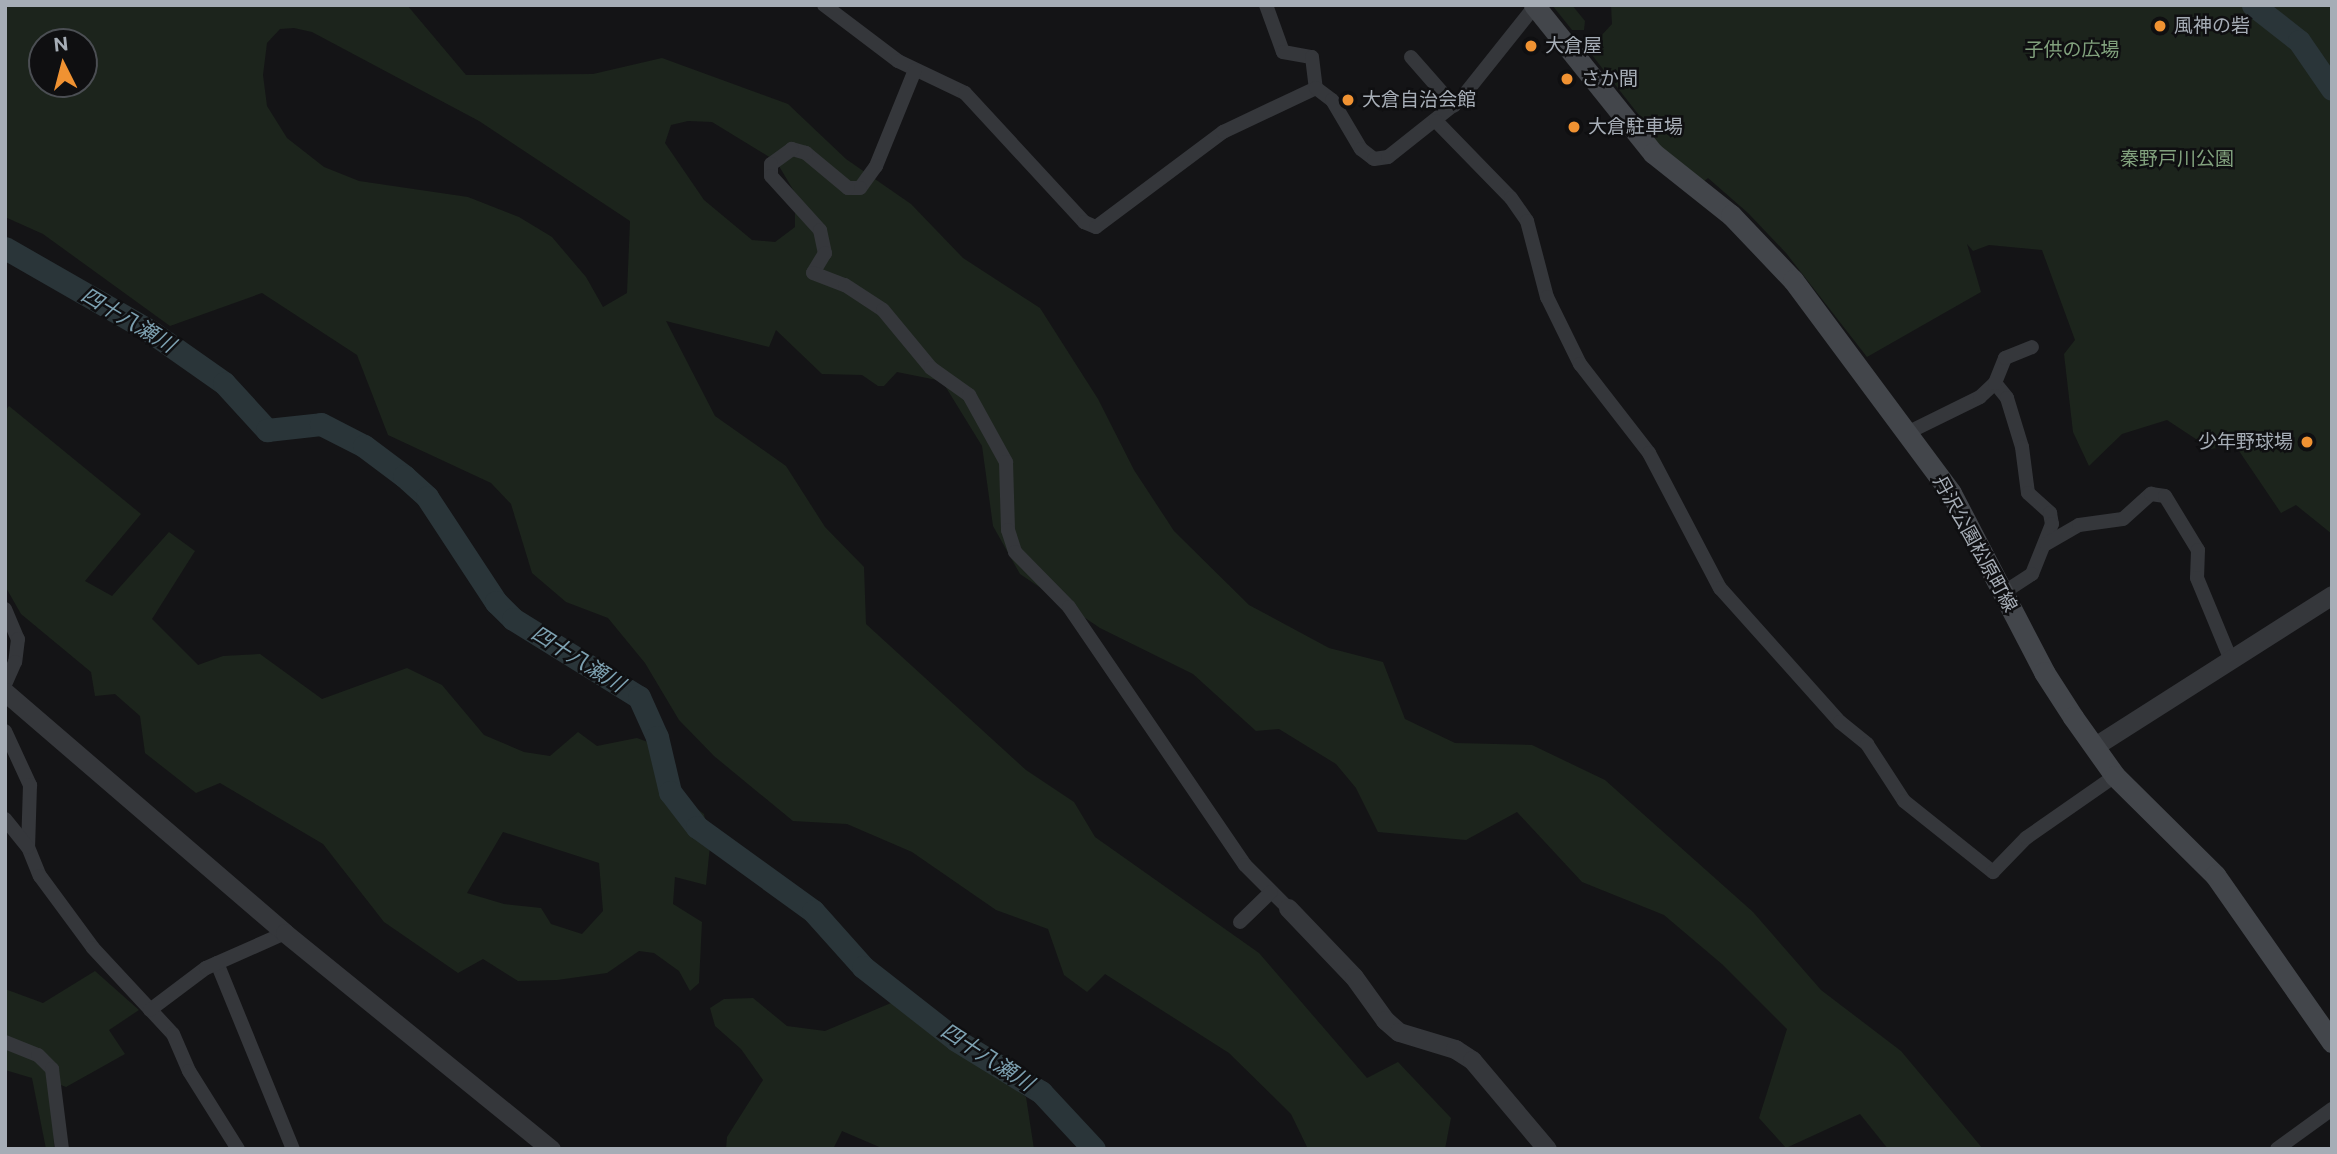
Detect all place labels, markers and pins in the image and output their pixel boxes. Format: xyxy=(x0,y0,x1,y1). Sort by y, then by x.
place label: 風神の砦 xyxy=(2174,15,2250,37)
marker: 風神の砦 xyxy=(2152,18,2168,34)
place label: 大倉屋 xyxy=(1545,35,1602,57)
marker: 大倉屋 xyxy=(1523,38,1539,54)
place label: さか間 xyxy=(1581,68,1638,90)
marker: さか間 xyxy=(1559,71,1575,87)
place label: 大倉自治会館 xyxy=(1362,89,1476,111)
marker: 大倉自治会館 xyxy=(1340,92,1356,108)
place label: 大倉駐車場 xyxy=(1588,116,1683,138)
marker: 大倉駐車場 xyxy=(1566,119,1582,135)
place label: 少年野球場 xyxy=(2198,431,2293,453)
marker: 少年野球場 xyxy=(2299,434,2315,450)

